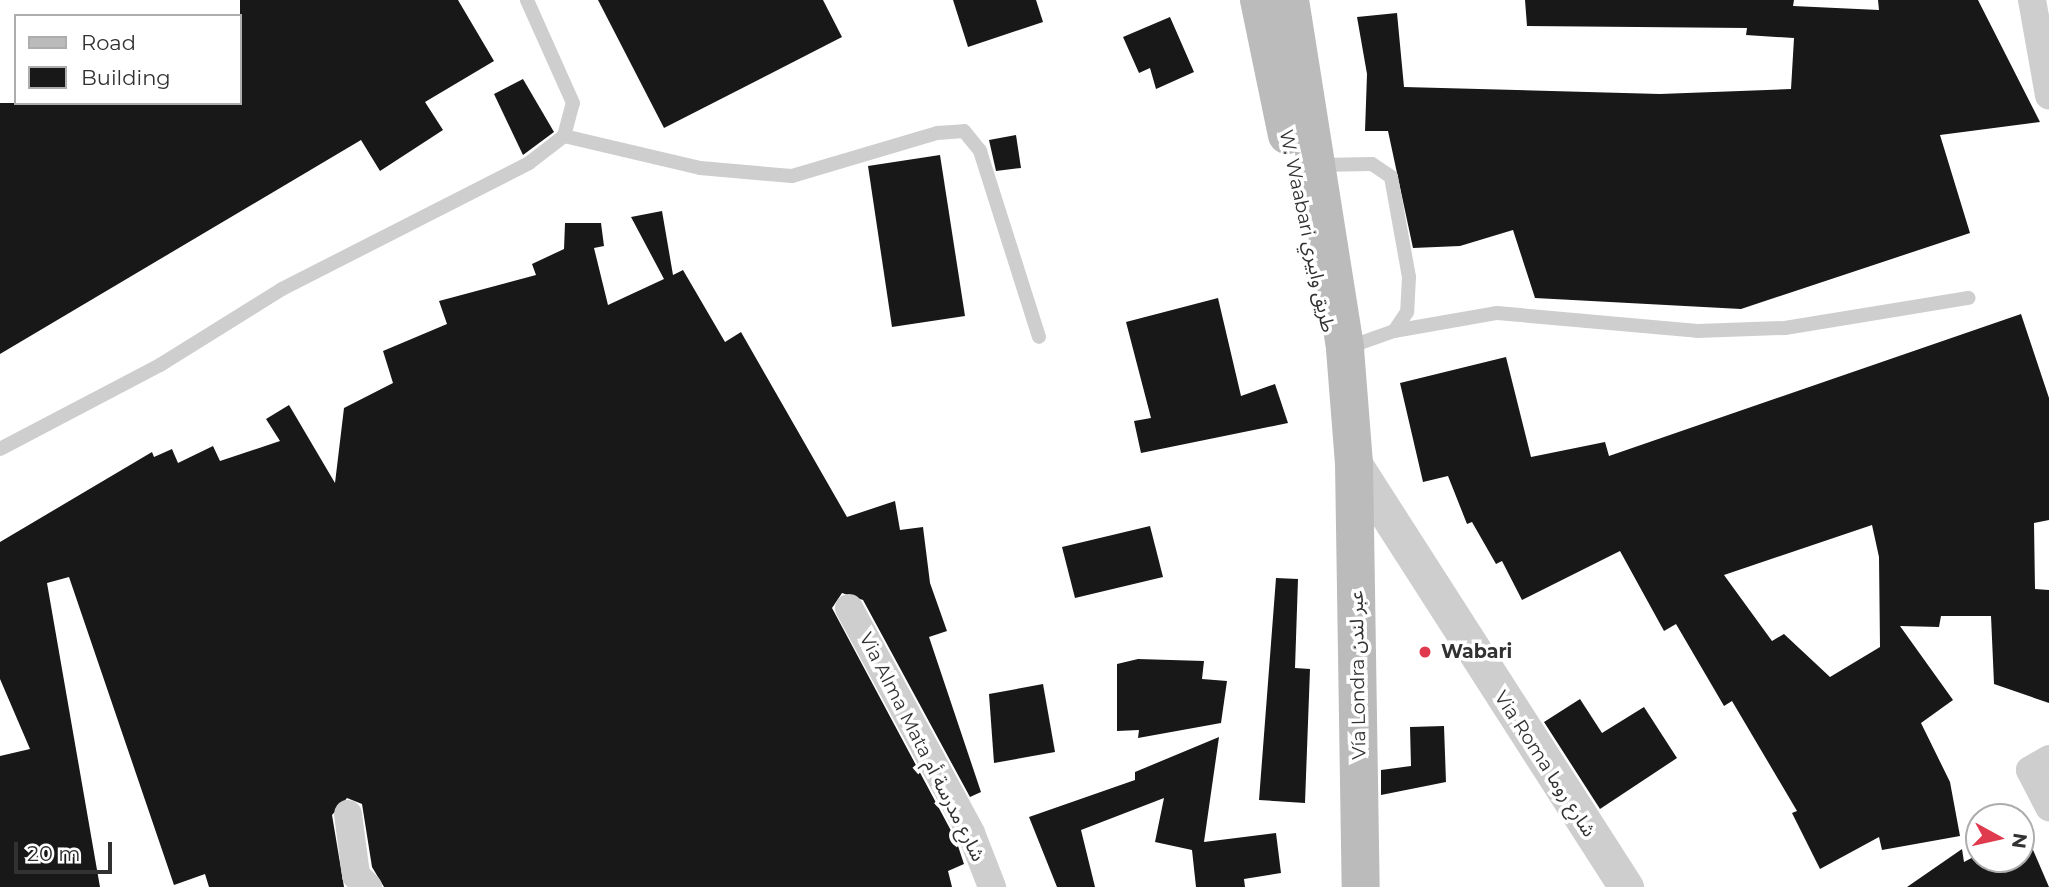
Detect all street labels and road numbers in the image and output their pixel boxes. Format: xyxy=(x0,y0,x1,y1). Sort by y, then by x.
street label: W. Waabari طريق وابيري xyxy=(1274,128,1340,334)
street label: Vía Londra عبر لندن xyxy=(1345,590,1371,760)
street label: Via Alma Mata شارع مدرسة أم xyxy=(854,629,990,865)
street label: Via Roma شارع روما xyxy=(1489,687,1601,841)

